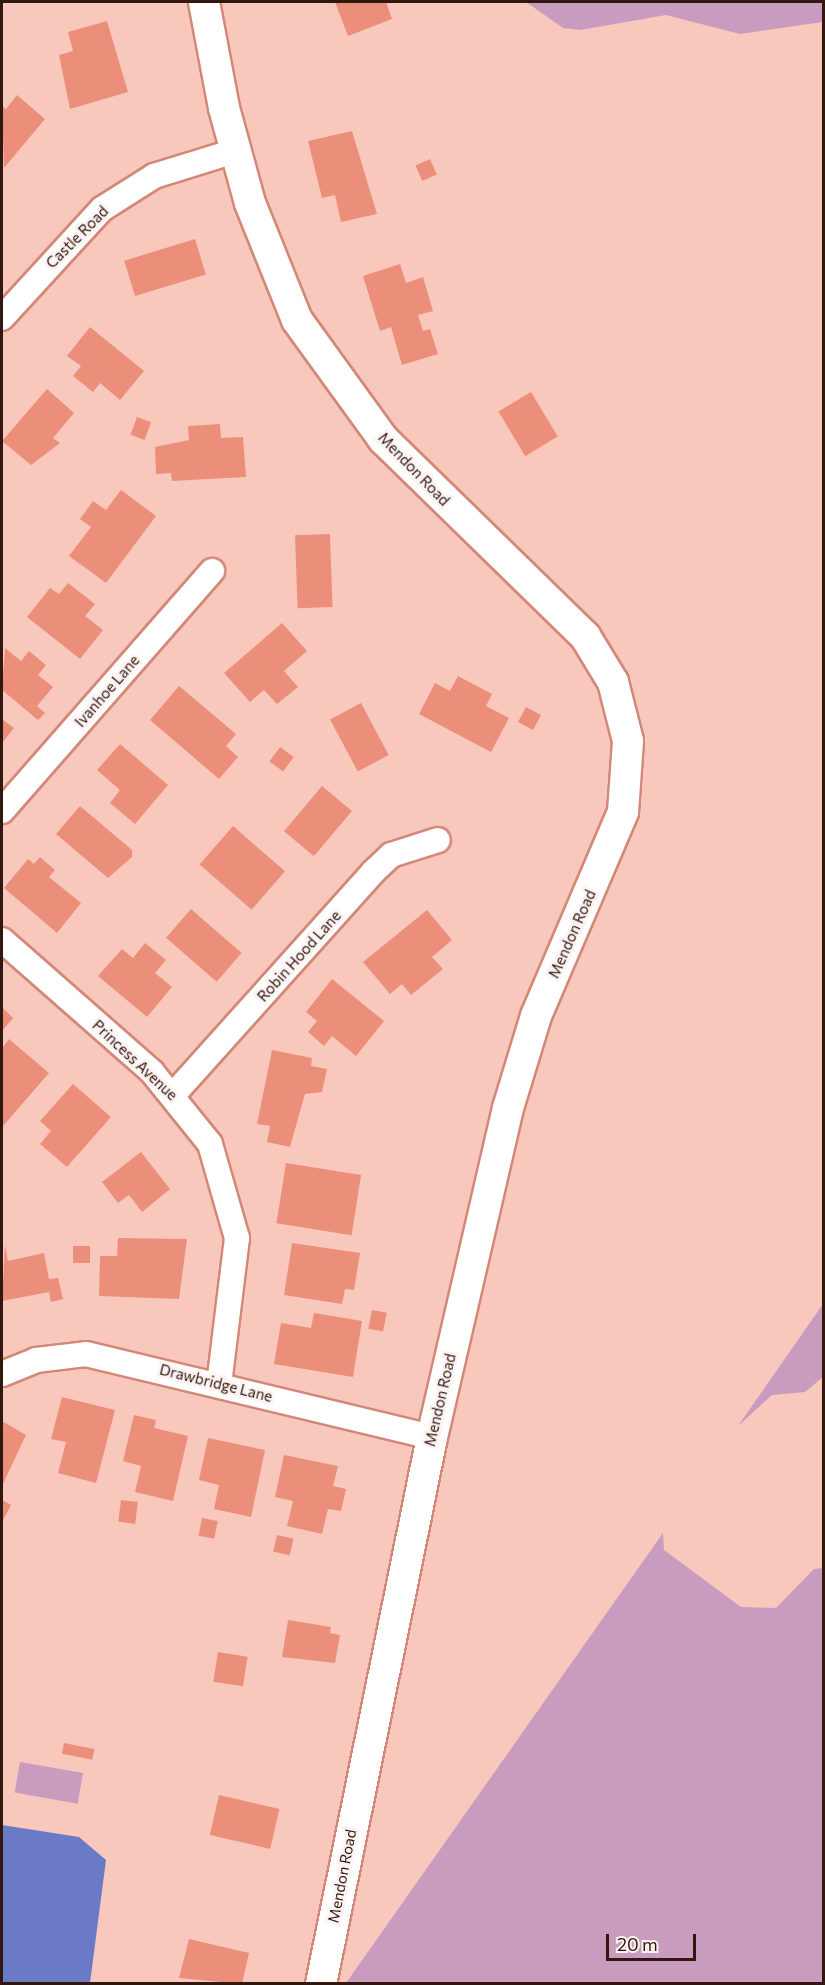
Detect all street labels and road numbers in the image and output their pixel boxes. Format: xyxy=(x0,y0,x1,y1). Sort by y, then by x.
street label: Castle Road xyxy=(42,202,112,272)
street label: Mendon Road xyxy=(375,429,453,509)
street label: Ivanhoe Lane xyxy=(71,651,143,731)
street label: Mendon Road xyxy=(544,887,600,981)
street label: Robin Hood Lane xyxy=(253,907,345,1005)
street label: Princess Avenue xyxy=(89,1016,181,1104)
street label: Mendon Road xyxy=(421,1352,459,1448)
street label: Drawbridge Lane xyxy=(158,1360,274,1406)
street label: Mendon Road xyxy=(324,1828,360,1924)

